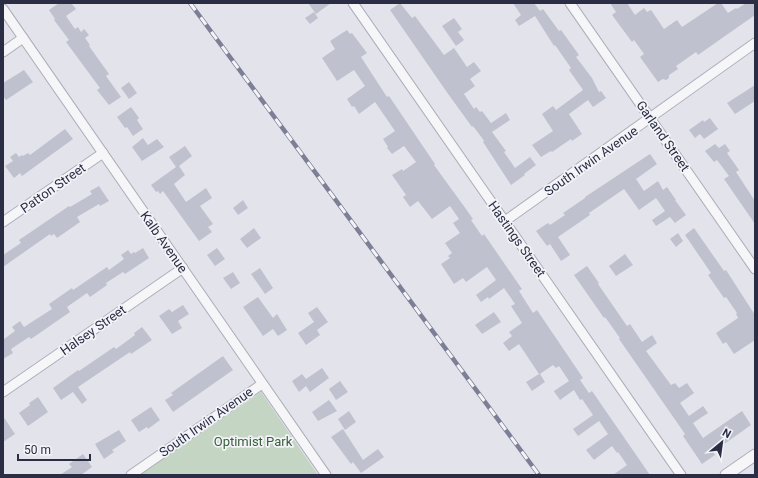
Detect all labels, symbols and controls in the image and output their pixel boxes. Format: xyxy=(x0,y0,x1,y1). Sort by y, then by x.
street label: Garland Street xyxy=(633,98,693,174)
street label: South Irwin Avenue xyxy=(541,123,641,199)
street label: Patton Street xyxy=(18,160,88,216)
street label: Hastings Street xyxy=(485,198,549,280)
street label: Kalb Avenue xyxy=(137,208,191,276)
street label: Halsey Street xyxy=(57,302,129,358)
street label: South Irwin Avenue xyxy=(156,384,256,460)
north arrow xyxy=(702,422,742,462)
text: N xyxy=(720,426,733,441)
park label: Optimist Park xyxy=(214,434,293,449)
scale bar xyxy=(18,436,90,462)
text: 50 m xyxy=(24,443,51,457)

